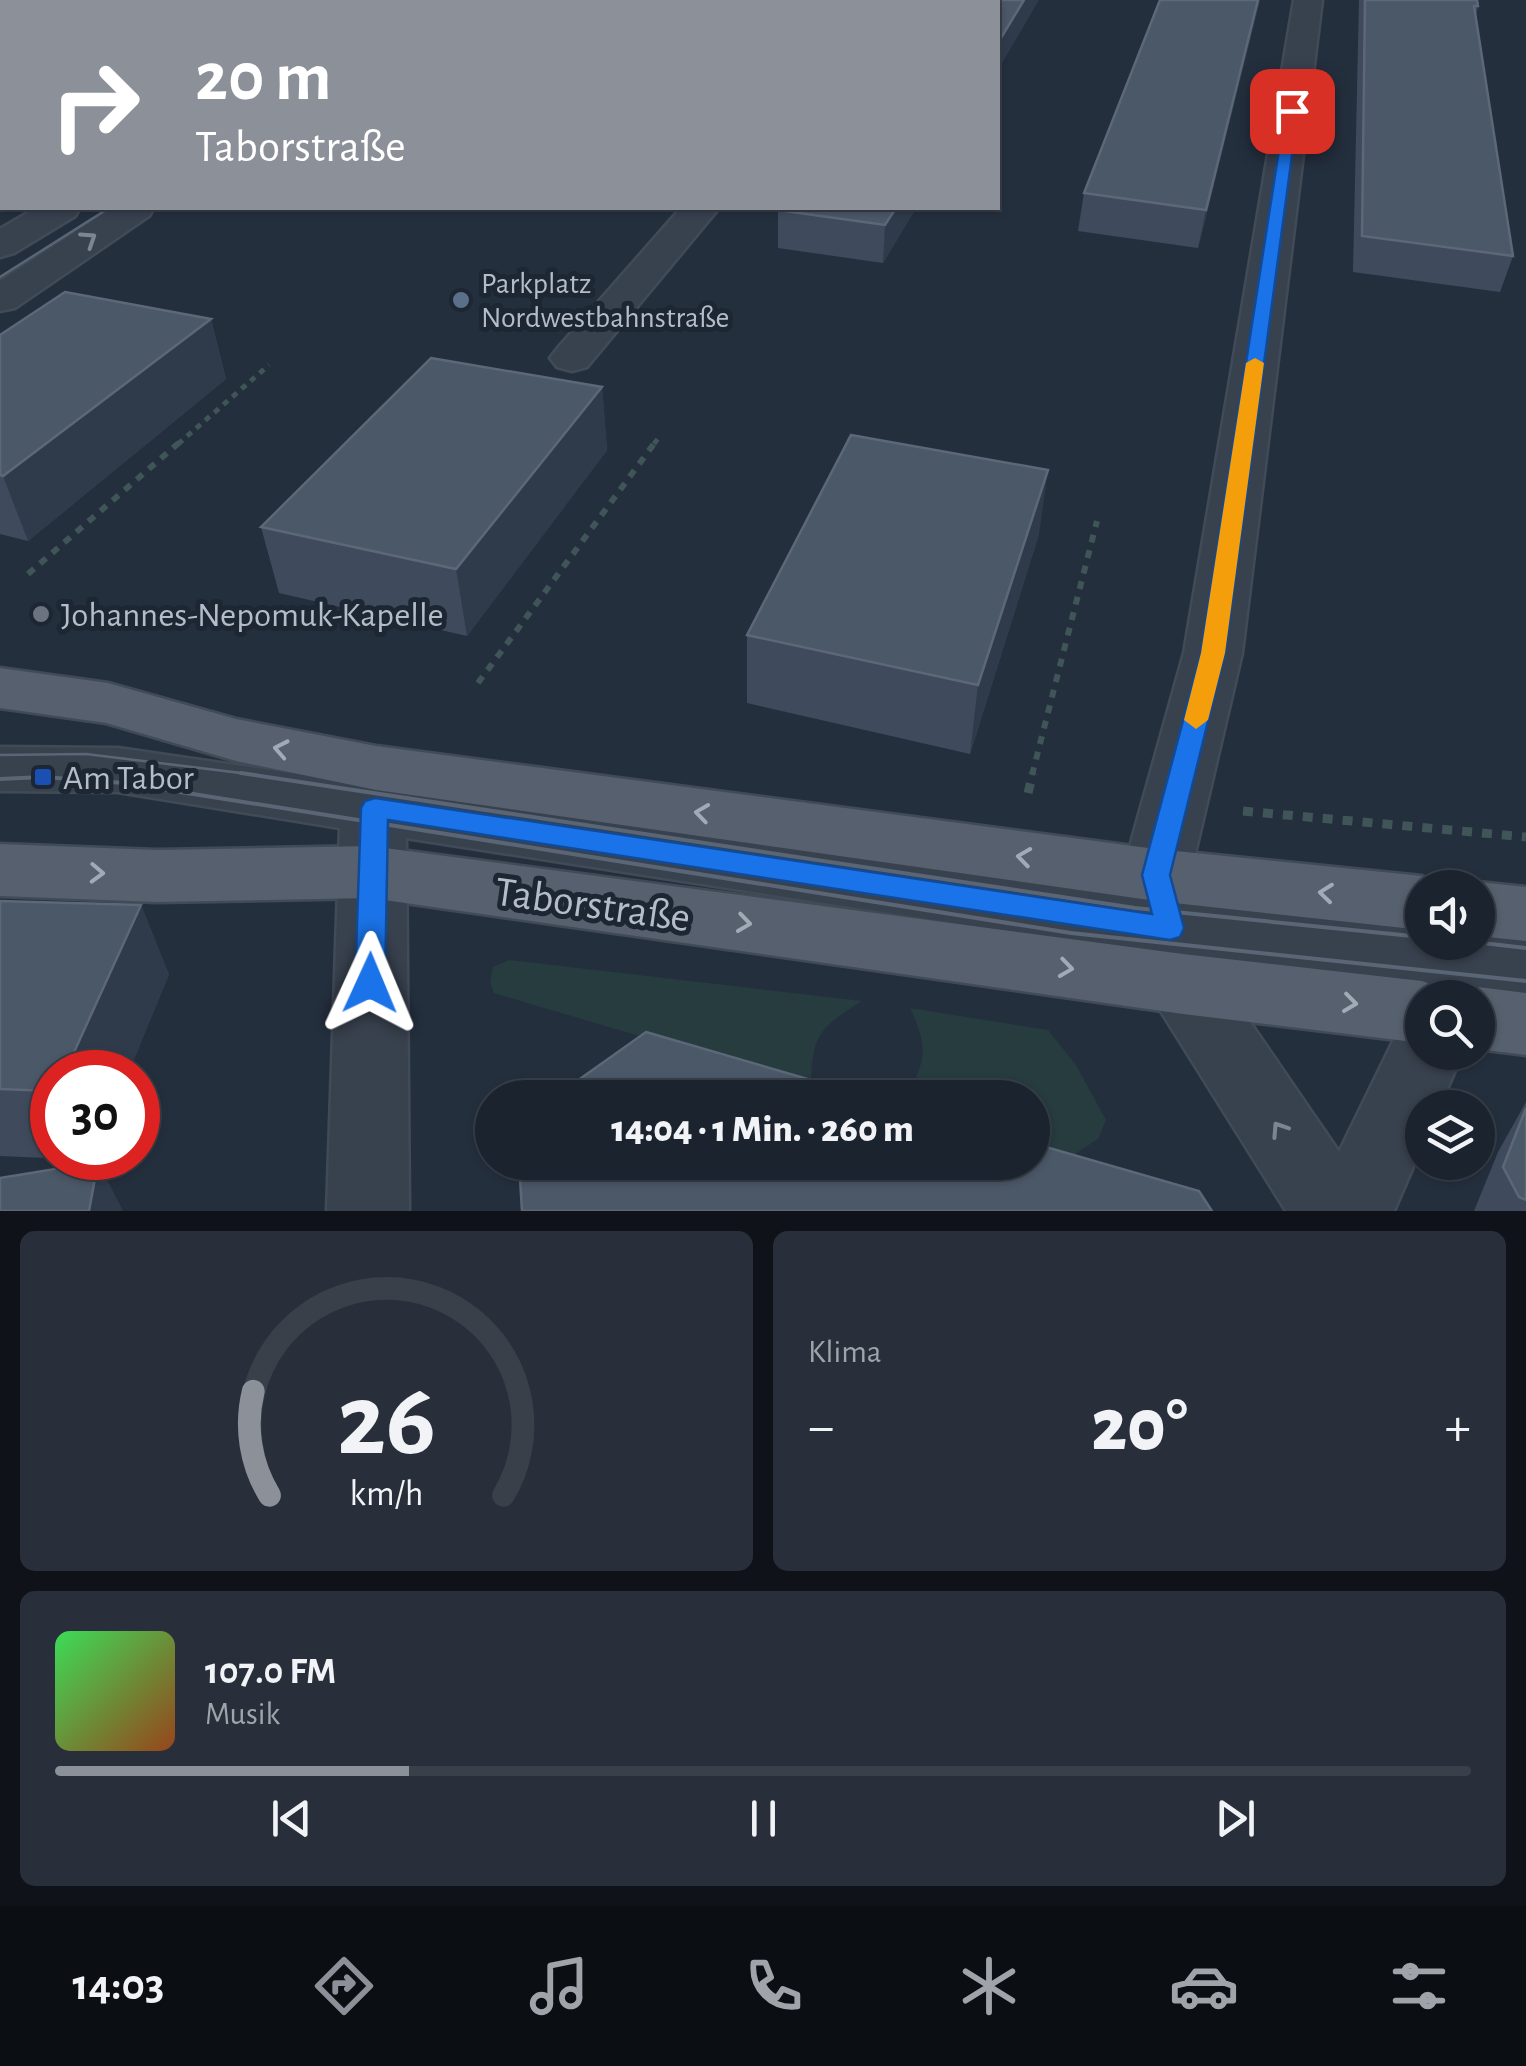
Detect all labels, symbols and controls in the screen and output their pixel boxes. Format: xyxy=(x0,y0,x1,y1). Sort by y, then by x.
icon: right xyxy=(30,40,160,170)
text: 20 m xyxy=(195,43,332,113)
pin xyxy=(1250,69,1335,154)
icon: arrive xyxy=(1265,84,1320,139)
text: Taborstraße xyxy=(195,125,406,170)
one-way arrow xyxy=(79,232,97,251)
place label: Parkplatz Nordwestbahnstraße xyxy=(481,269,729,333)
marker: Parkplatz Nordwestbahnstraße xyxy=(450,289,472,311)
place label: Johannes-Nepomuk-Kapelle xyxy=(61,598,444,633)
marker: Johannes-Nepomuk-Kapelle xyxy=(30,603,52,625)
one-way arrow xyxy=(272,739,289,760)
place label: Am Tabor xyxy=(63,761,194,796)
marker: Am Tabor xyxy=(32,766,54,788)
one-way arrow xyxy=(694,803,711,824)
one-way arrow xyxy=(1016,847,1032,868)
one-way arrow xyxy=(90,863,106,884)
street label: Taborstraße xyxy=(492,870,693,939)
map controls xyxy=(1405,870,1495,1180)
button: sound xyxy=(1405,870,1495,960)
one-way arrow xyxy=(1317,883,1333,904)
one-way arrow xyxy=(736,912,753,933)
position arrow xyxy=(318,931,422,1035)
one-way arrow xyxy=(1058,956,1075,977)
button: search xyxy=(1405,980,1495,1070)
one-way arrow xyxy=(1342,992,1358,1013)
speed limit sign: 30 xyxy=(30,1050,160,1180)
button: layers xyxy=(1405,1090,1495,1180)
text: 14:04 · 1 Min. · 260 m xyxy=(611,1111,914,1149)
one-way arrow xyxy=(1273,1122,1292,1140)
text: Klima xyxy=(808,1336,882,1368)
text: 26 xyxy=(337,1370,436,1474)
text: 20° xyxy=(1091,1389,1188,1464)
text: − xyxy=(808,1400,834,1455)
text: + xyxy=(1445,1400,1471,1455)
text: km/h xyxy=(350,1476,423,1512)
text: 107.0 FM xyxy=(205,1653,336,1691)
text: Musik xyxy=(205,1698,280,1730)
icon: previous xyxy=(264,1791,319,1846)
icon: pause xyxy=(736,1791,791,1846)
icon: next xyxy=(1208,1791,1263,1846)
icon: directions xyxy=(309,1951,379,2021)
icon: music xyxy=(524,1951,594,2021)
icon: phone xyxy=(739,1951,809,2021)
icon: climate xyxy=(954,1951,1024,2021)
icon: car xyxy=(1169,1951,1239,2021)
icon: filters xyxy=(1384,1951,1454,2021)
text: 14:03 xyxy=(72,1963,164,2008)

